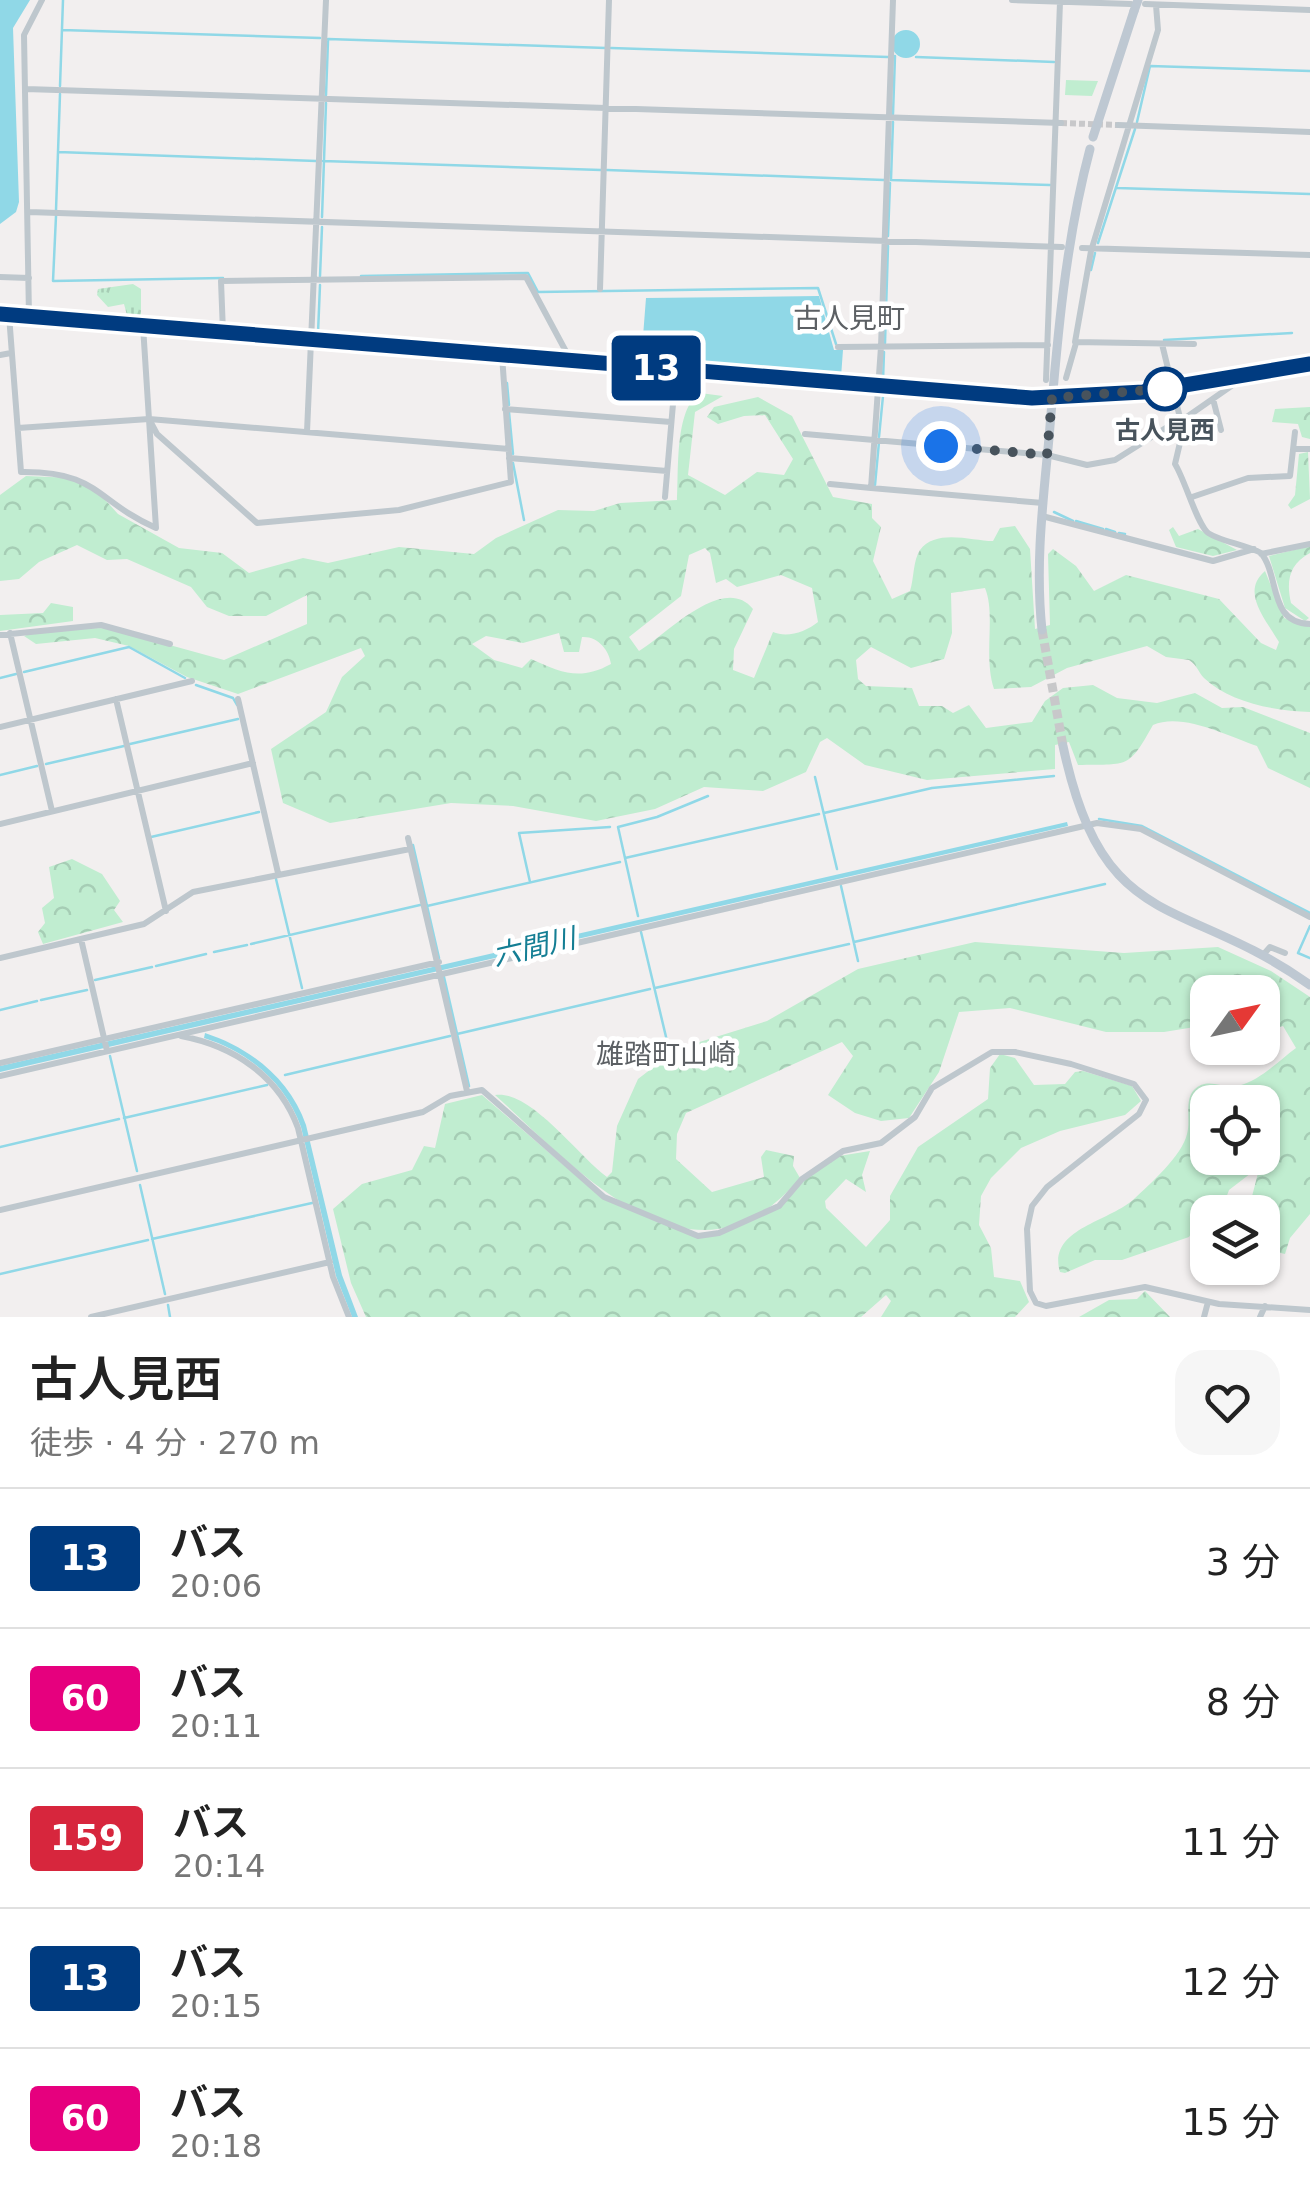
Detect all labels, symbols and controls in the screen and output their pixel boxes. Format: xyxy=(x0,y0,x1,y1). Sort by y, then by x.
district label: 古人見町 xyxy=(793,302,905,335)
line badge: 13 xyxy=(611,336,701,400)
text: 13 xyxy=(632,348,680,388)
marker: 古人見西 xyxy=(1144,368,1186,410)
place label: 古人見西 xyxy=(1115,416,1215,445)
your location xyxy=(916,421,966,471)
water label: 六間川 xyxy=(489,921,582,973)
north arrow xyxy=(1190,975,1280,1065)
map controls xyxy=(1190,975,1280,1285)
district label: 雄踏町山崎 xyxy=(596,1038,736,1071)
button: locate xyxy=(1190,1085,1280,1175)
button: layers xyxy=(1190,1195,1280,1285)
button: heart xyxy=(1175,1350,1280,1455)
text: 古人見西 xyxy=(30,1351,222,1407)
text: 徒歩 · 4 分 · 270 m xyxy=(30,1424,320,1462)
text: バス xyxy=(170,1521,246,1565)
text: 13 xyxy=(61,1538,109,1578)
text: 3 分 xyxy=(1206,1540,1280,1584)
text: 20:06 xyxy=(170,1567,262,1605)
text: バス xyxy=(170,1661,246,1705)
text: 60 xyxy=(61,1678,109,1718)
text: 8 分 xyxy=(1206,1680,1280,1724)
text: 20:11 xyxy=(170,1707,262,1745)
text: バス xyxy=(173,1801,249,1845)
text: 159 xyxy=(50,1818,123,1858)
text: 11 分 xyxy=(1182,1820,1280,1864)
text: 20:14 xyxy=(173,1847,265,1885)
text: バス xyxy=(170,1941,246,1985)
text: 13 xyxy=(61,1958,109,1998)
text: 12 分 xyxy=(1182,1960,1280,2004)
text: 20:15 xyxy=(170,1987,262,2025)
text: バス xyxy=(170,2081,246,2125)
text: 60 xyxy=(61,2098,109,2138)
text: 15 分 xyxy=(1182,2100,1280,2144)
text: 20:18 xyxy=(170,2127,262,2165)

